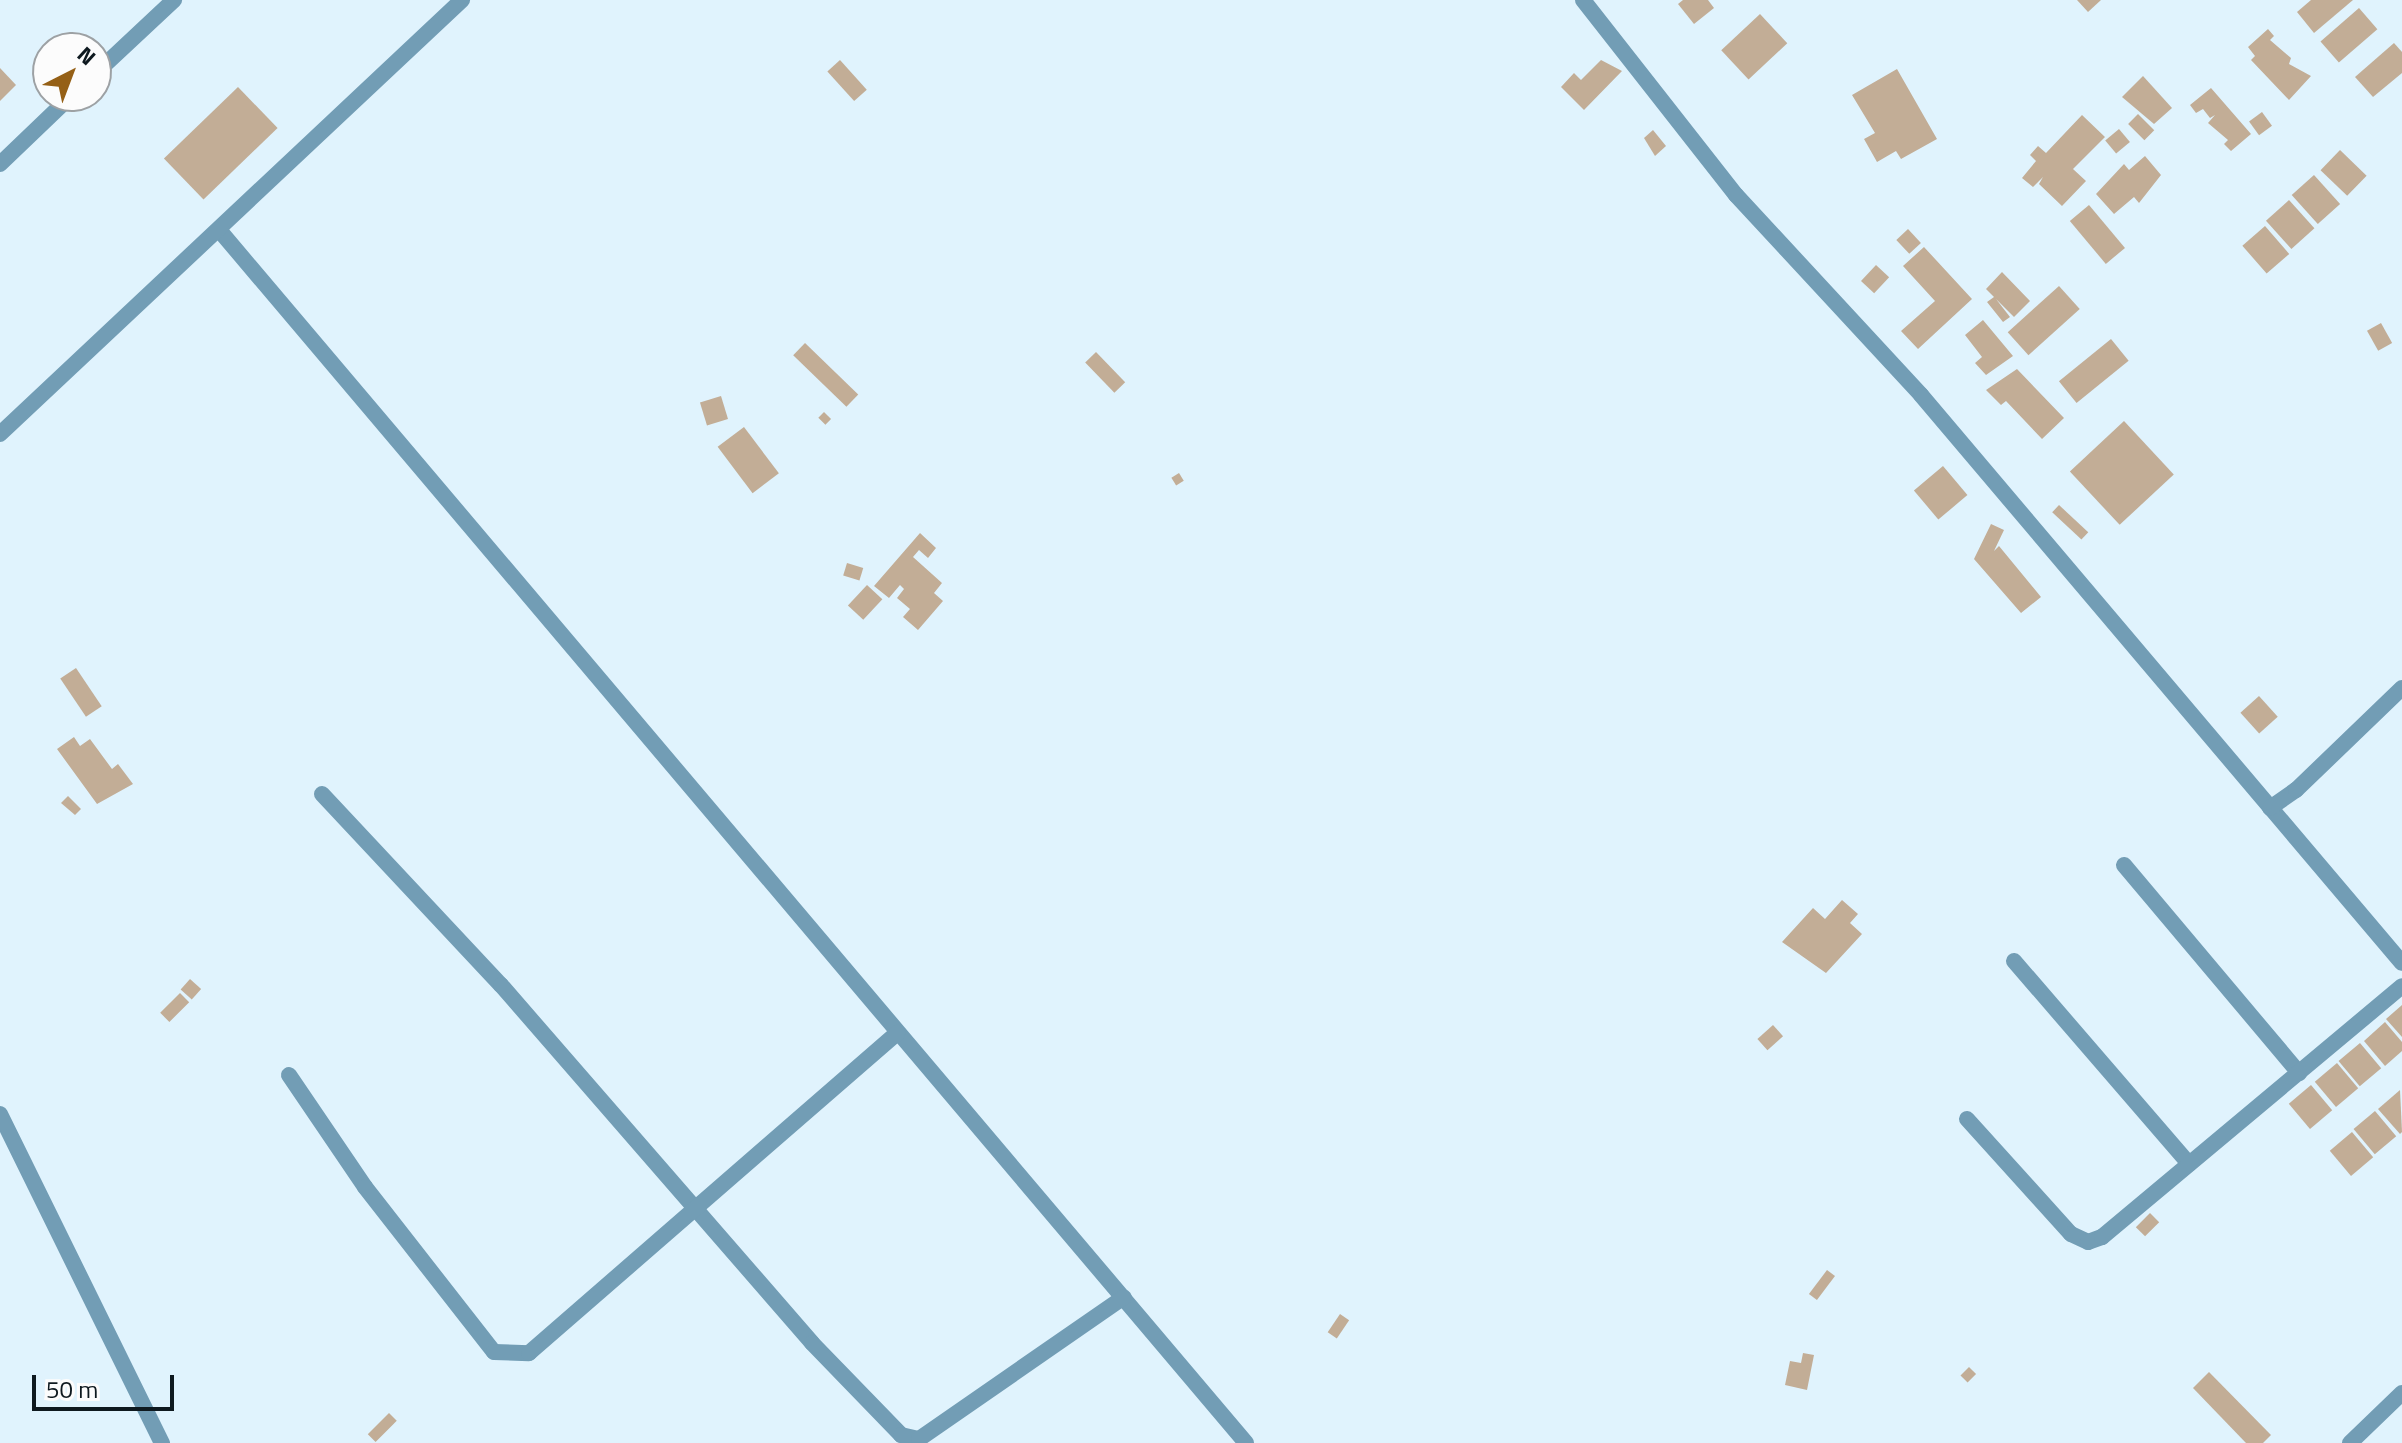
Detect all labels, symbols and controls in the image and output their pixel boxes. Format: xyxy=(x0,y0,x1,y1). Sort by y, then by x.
north arrow xyxy=(32,32,112,112)
text: N xyxy=(70,38,104,73)
scale bar xyxy=(36,1359,178,1409)
text: 50 m xyxy=(46,1371,98,1407)

